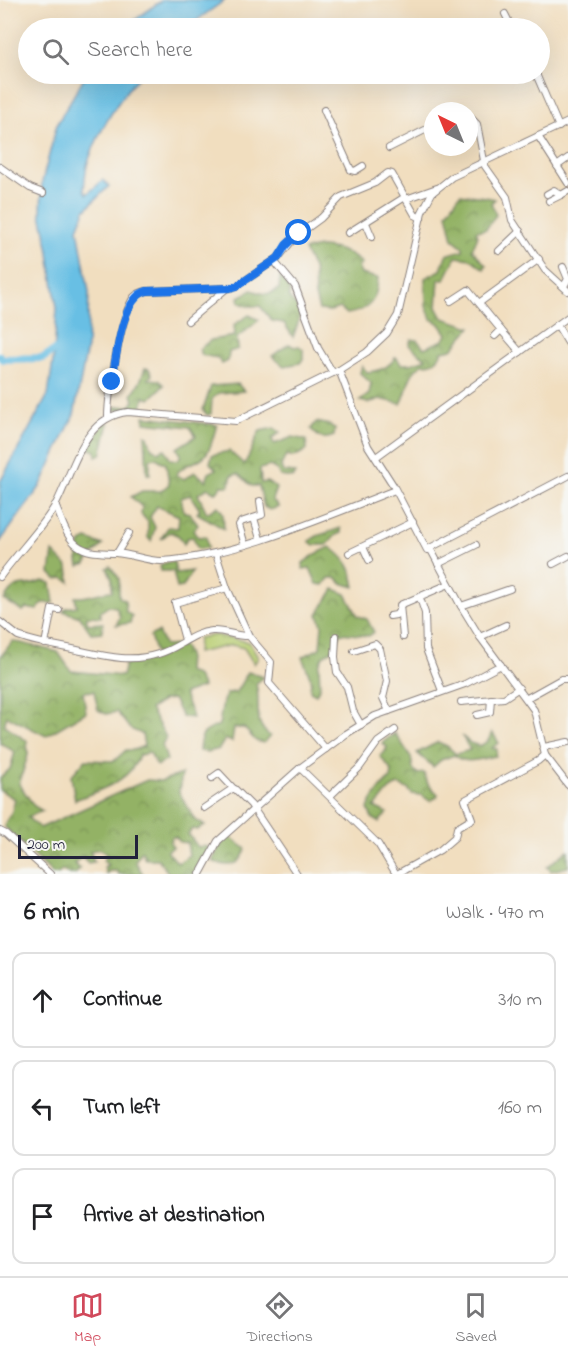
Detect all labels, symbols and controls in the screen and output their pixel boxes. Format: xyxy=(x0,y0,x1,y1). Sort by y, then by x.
search box xyxy=(18,18,550,84)
icon: search xyxy=(39,35,72,68)
text: Search here xyxy=(87,35,192,67)
north arrow xyxy=(424,102,478,156)
route start xyxy=(285,219,311,245)
route end xyxy=(98,368,124,394)
scale bar xyxy=(18,832,138,860)
text: 200 m xyxy=(27,833,65,857)
text: 6 min xyxy=(24,894,80,932)
text: Walk · 470 m xyxy=(446,899,544,928)
icon: ahead xyxy=(26,984,59,1017)
text: Continue xyxy=(83,984,162,1016)
text: 310 m xyxy=(498,986,542,1015)
icon: left xyxy=(26,1092,59,1125)
text: Turn left xyxy=(83,1092,160,1124)
text: 160 m xyxy=(498,1094,542,1123)
icon: arrive xyxy=(26,1200,59,1233)
text: Arrive at destination xyxy=(83,1200,265,1232)
tab: Map xyxy=(71,1289,104,1349)
tab: Directions xyxy=(246,1289,313,1349)
tab: Saved xyxy=(455,1289,497,1349)

